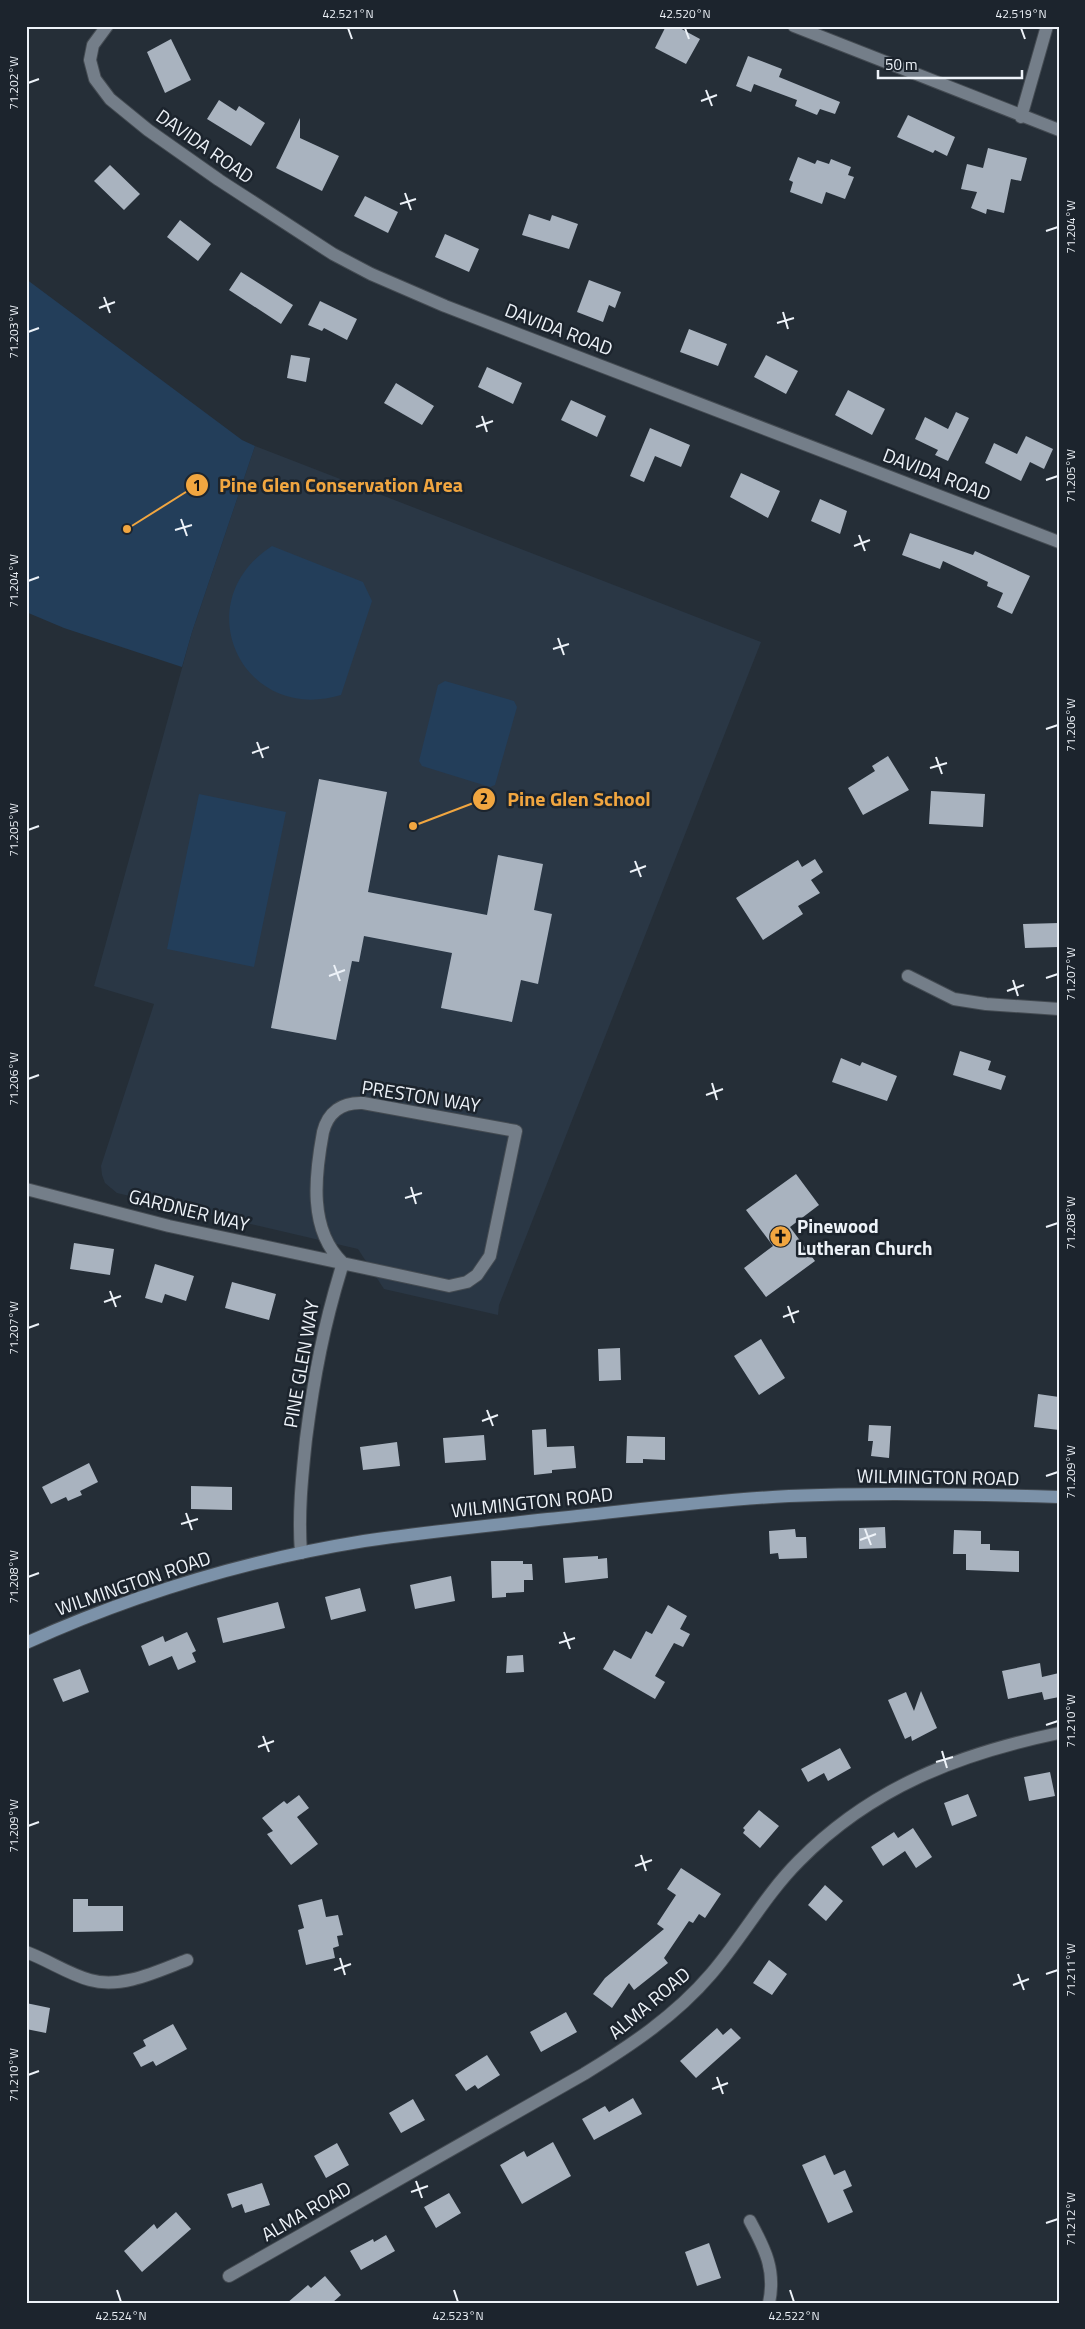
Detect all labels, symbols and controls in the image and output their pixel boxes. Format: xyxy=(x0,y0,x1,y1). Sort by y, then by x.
text: 42.521°N xyxy=(322,4,374,23)
text: 42.520°N xyxy=(659,4,711,23)
text: 42.519°N xyxy=(995,4,1047,23)
scale bar xyxy=(878,48,1021,80)
text: 50 m xyxy=(885,53,918,76)
text: 71.202°W xyxy=(4,56,23,110)
street label: DAVIDA ROAD xyxy=(150,101,260,190)
text: 71.204°W xyxy=(1061,200,1080,254)
street label: DAVIDA ROAD xyxy=(501,295,617,362)
text: 71.203°W xyxy=(4,305,23,359)
street label: DAVIDA ROAD xyxy=(879,440,995,507)
text: 71.205°W xyxy=(1061,449,1080,503)
callout: Pine Glen Conservation Area xyxy=(184,468,473,503)
text: Pine Glen Conservation Area xyxy=(219,469,463,500)
text: 1 xyxy=(193,474,201,497)
text: 71.204°W xyxy=(4,554,23,608)
text: 71.206°W xyxy=(1061,698,1080,752)
callout: Pine Glen School xyxy=(472,781,660,816)
text: Pine Glen School xyxy=(507,783,651,814)
text: 2 xyxy=(480,787,488,810)
text: 71.205°W xyxy=(4,803,23,857)
text: 71.207°W xyxy=(1061,947,1080,1001)
text: 71.206°W xyxy=(4,1052,23,1106)
street label: PRESTON WAY xyxy=(360,1072,483,1119)
street label: GARDNER WAY xyxy=(126,1181,253,1239)
text: 71.208°W xyxy=(1061,1196,1080,1250)
place label: Pinewood Lutheran Church xyxy=(797,1211,932,1262)
church icon: Pinewood Lutheran Church xyxy=(769,1225,793,1249)
street label: PINE GLEN WAY xyxy=(275,1297,326,1430)
text: 71.207°W xyxy=(4,1301,23,1355)
text: 71.209°W xyxy=(1061,1445,1080,1499)
street label: WILMINGTON ROAD xyxy=(856,1461,1020,1492)
street label: WILMINGTON ROAD xyxy=(450,1479,614,1524)
street label: WILMINGTON ROAD xyxy=(51,1542,214,1623)
text: 71.208°W xyxy=(4,1550,23,1604)
text: 71.210°W xyxy=(1061,1694,1080,1748)
text: 71.209°W xyxy=(4,1799,23,1853)
text: 71.211°W xyxy=(1061,1943,1080,1997)
street label: ALMA ROAD xyxy=(601,1960,696,2046)
text: 71.210°W xyxy=(4,2048,23,2102)
street label: ALMA ROAD xyxy=(255,2173,356,2248)
text: 71.212°W xyxy=(1061,2192,1080,2246)
text: 42.524°N xyxy=(95,2306,147,2325)
text: 42.523°N xyxy=(432,2306,484,2325)
text: 42.522°N xyxy=(768,2306,820,2325)

